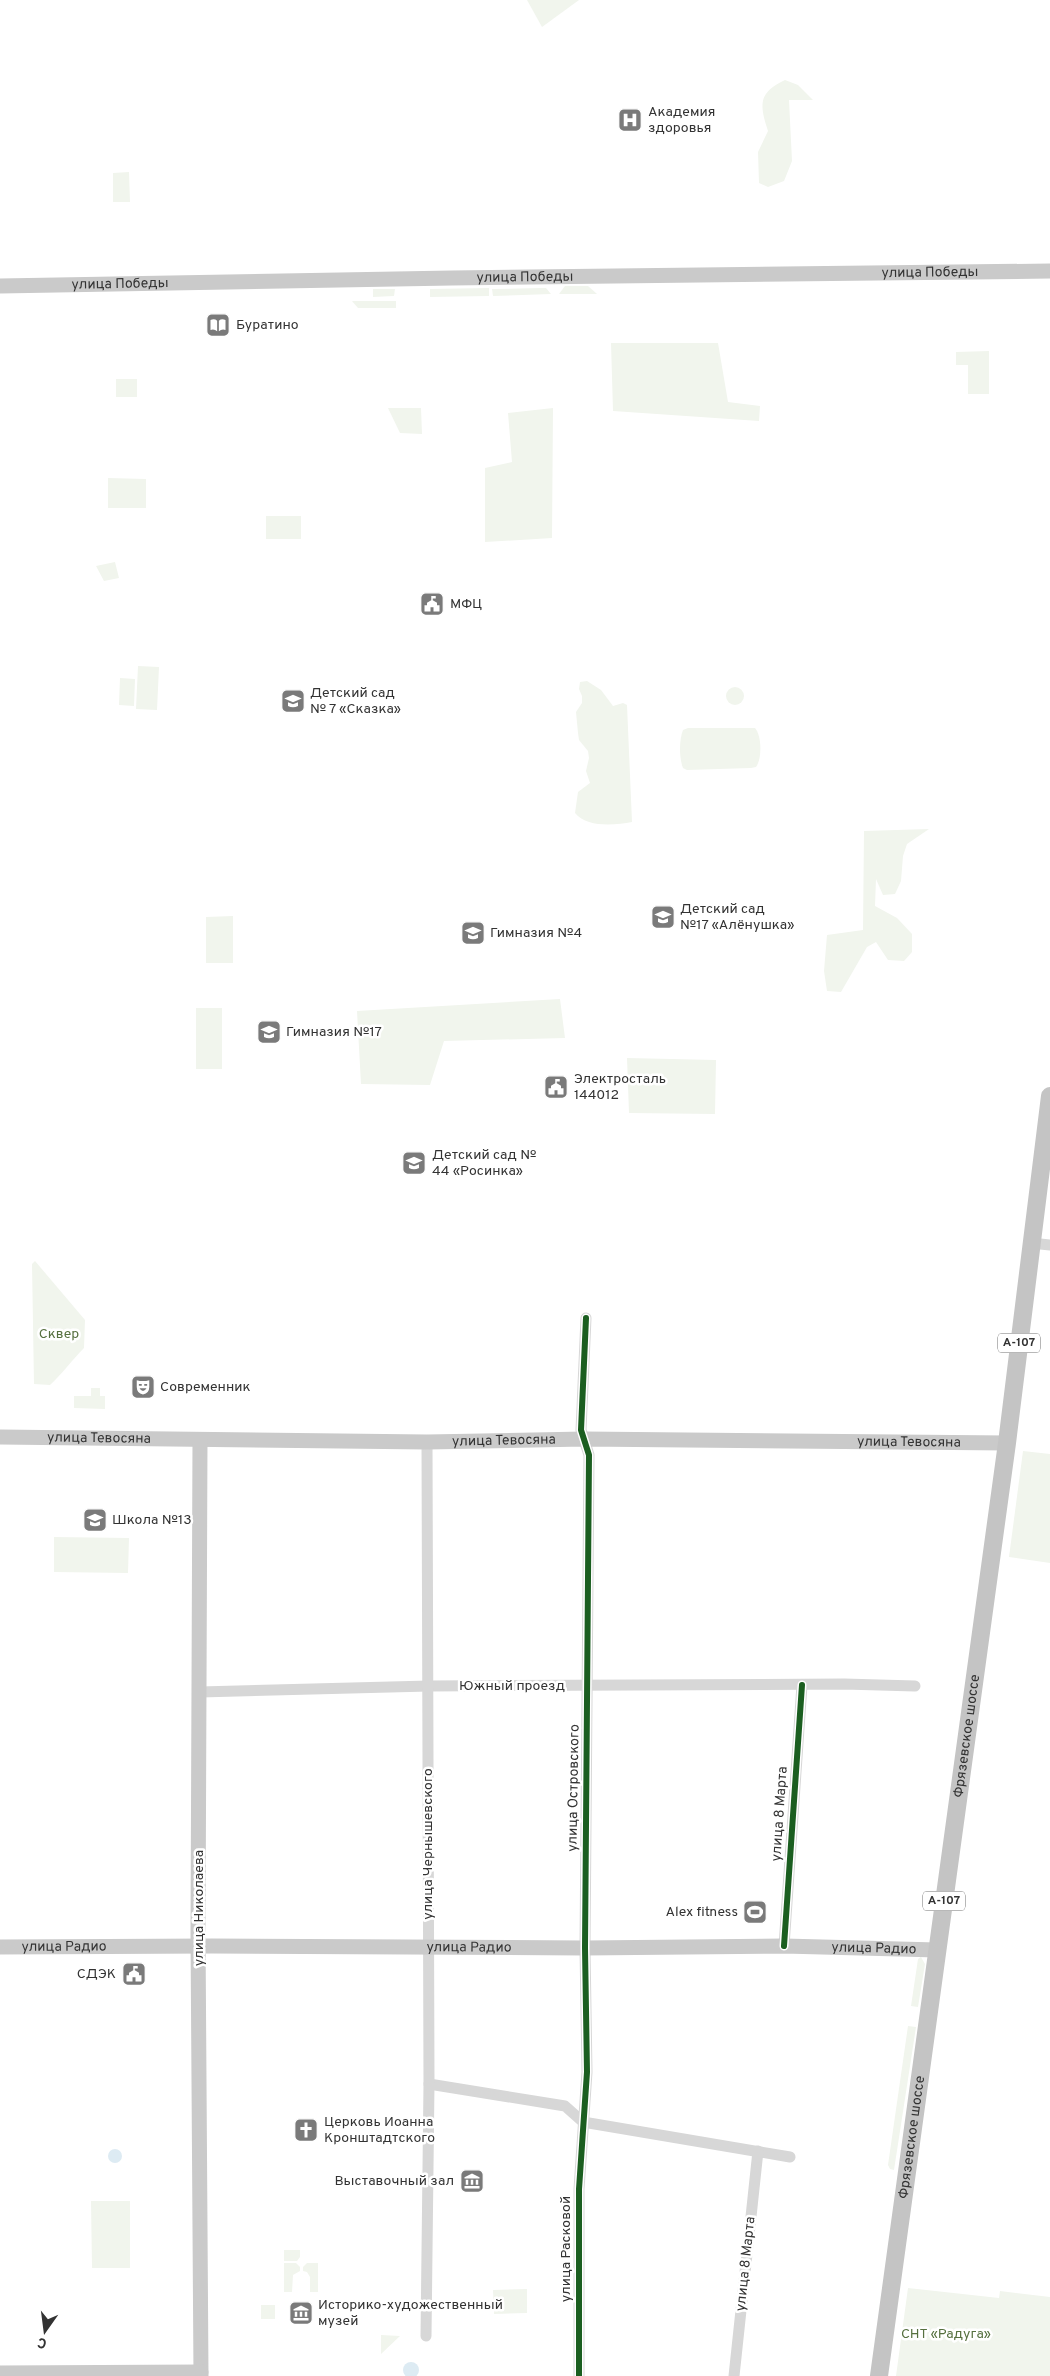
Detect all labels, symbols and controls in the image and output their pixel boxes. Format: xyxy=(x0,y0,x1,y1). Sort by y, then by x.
place label: Академия здоровья xyxy=(648,104,715,137)
hospital icon: Академия здоровья xyxy=(617,107,643,133)
street label: улица Победы xyxy=(881,263,979,281)
street label: улица Победы xyxy=(476,268,574,286)
street label: улица Победы xyxy=(71,275,169,293)
library icon: Буратино xyxy=(205,312,231,338)
place label: Буратино xyxy=(236,317,299,334)
public building icon: МФЦ xyxy=(419,591,445,617)
place label: МФЦ xyxy=(450,596,482,613)
place label: Детский сад № 7 «Сказка» xyxy=(310,685,401,718)
school or university icon: Детский сад № 7 «Сказка» xyxy=(280,688,306,714)
place label: Детский сад №17 «Алёнушка» xyxy=(680,901,794,934)
school or university icon: Детский сад №17 «Алёнушка» xyxy=(650,904,676,930)
school or university icon: Гимназия №4 xyxy=(460,920,486,946)
place label: Гимназия №4 xyxy=(490,925,582,942)
school or university icon: Гимназия №17 xyxy=(256,1019,282,1045)
place label: Гимназия №17 xyxy=(286,1024,382,1041)
place label: Электросталь 144012 xyxy=(574,1071,666,1104)
public building icon: Электросталь 144012 xyxy=(543,1074,569,1100)
place label: Детский сад № 44 «Росинка» xyxy=(432,1147,536,1180)
school or university icon: Детский сад № 44 «Росинка» xyxy=(401,1150,427,1176)
park label: Сквер xyxy=(39,1326,79,1343)
road number: А-107 xyxy=(998,1334,1040,1352)
theatre icon: Современник xyxy=(130,1374,156,1400)
place label: Современник xyxy=(160,1379,251,1396)
street label: улица Тевосяна xyxy=(47,1429,151,1447)
street label: улица Тевосяна xyxy=(452,1431,556,1450)
street label: улица Тевосяна xyxy=(857,1433,961,1451)
school or university icon: Школа №13 xyxy=(82,1507,108,1533)
place label: Школа №13 xyxy=(112,1512,192,1529)
street label: Фрязевское шоссе xyxy=(950,1673,984,1799)
street label: Южный проезд xyxy=(459,1678,565,1695)
street label: улица Островского xyxy=(564,1724,584,1852)
street label: улица 8 Марта xyxy=(768,1766,792,1862)
street label: улица Чернышевского xyxy=(420,1768,437,1920)
street label: улица Николаева xyxy=(191,1850,208,1966)
road number: А-107 xyxy=(923,1892,965,1910)
sports icon: Alex fitness xyxy=(742,1899,768,1925)
place label: Alex fitness xyxy=(666,1904,738,1921)
street label: улица Радио xyxy=(21,1938,107,1955)
street label: улица Радио xyxy=(426,1939,512,1956)
street label: улица Радио xyxy=(831,1939,917,1958)
public building icon: СДЭК xyxy=(121,1961,147,1987)
place label: СДЭК xyxy=(77,1966,116,1983)
street label: Фрязевское шоссе xyxy=(895,2075,929,2200)
place label: Церковь Иоанна Кронштадтского xyxy=(324,2114,435,2147)
church icon: Церковь Иоанна Кронштадтского xyxy=(293,2117,319,2143)
museum icon: Выставочный зал xyxy=(459,2168,485,2194)
place label: Выставочный зал xyxy=(334,2173,454,2190)
street label: улица Расковой xyxy=(558,2196,575,2302)
street label: улица 8 Марта xyxy=(733,2216,759,2312)
place label: Историко-художественный музей xyxy=(318,2297,503,2330)
museum icon: Историко-художественный музей xyxy=(288,2300,314,2326)
north arrow xyxy=(20,2306,70,2356)
park label: СНТ «Радуга» xyxy=(901,2326,991,2343)
text: С xyxy=(36,2333,49,2351)

